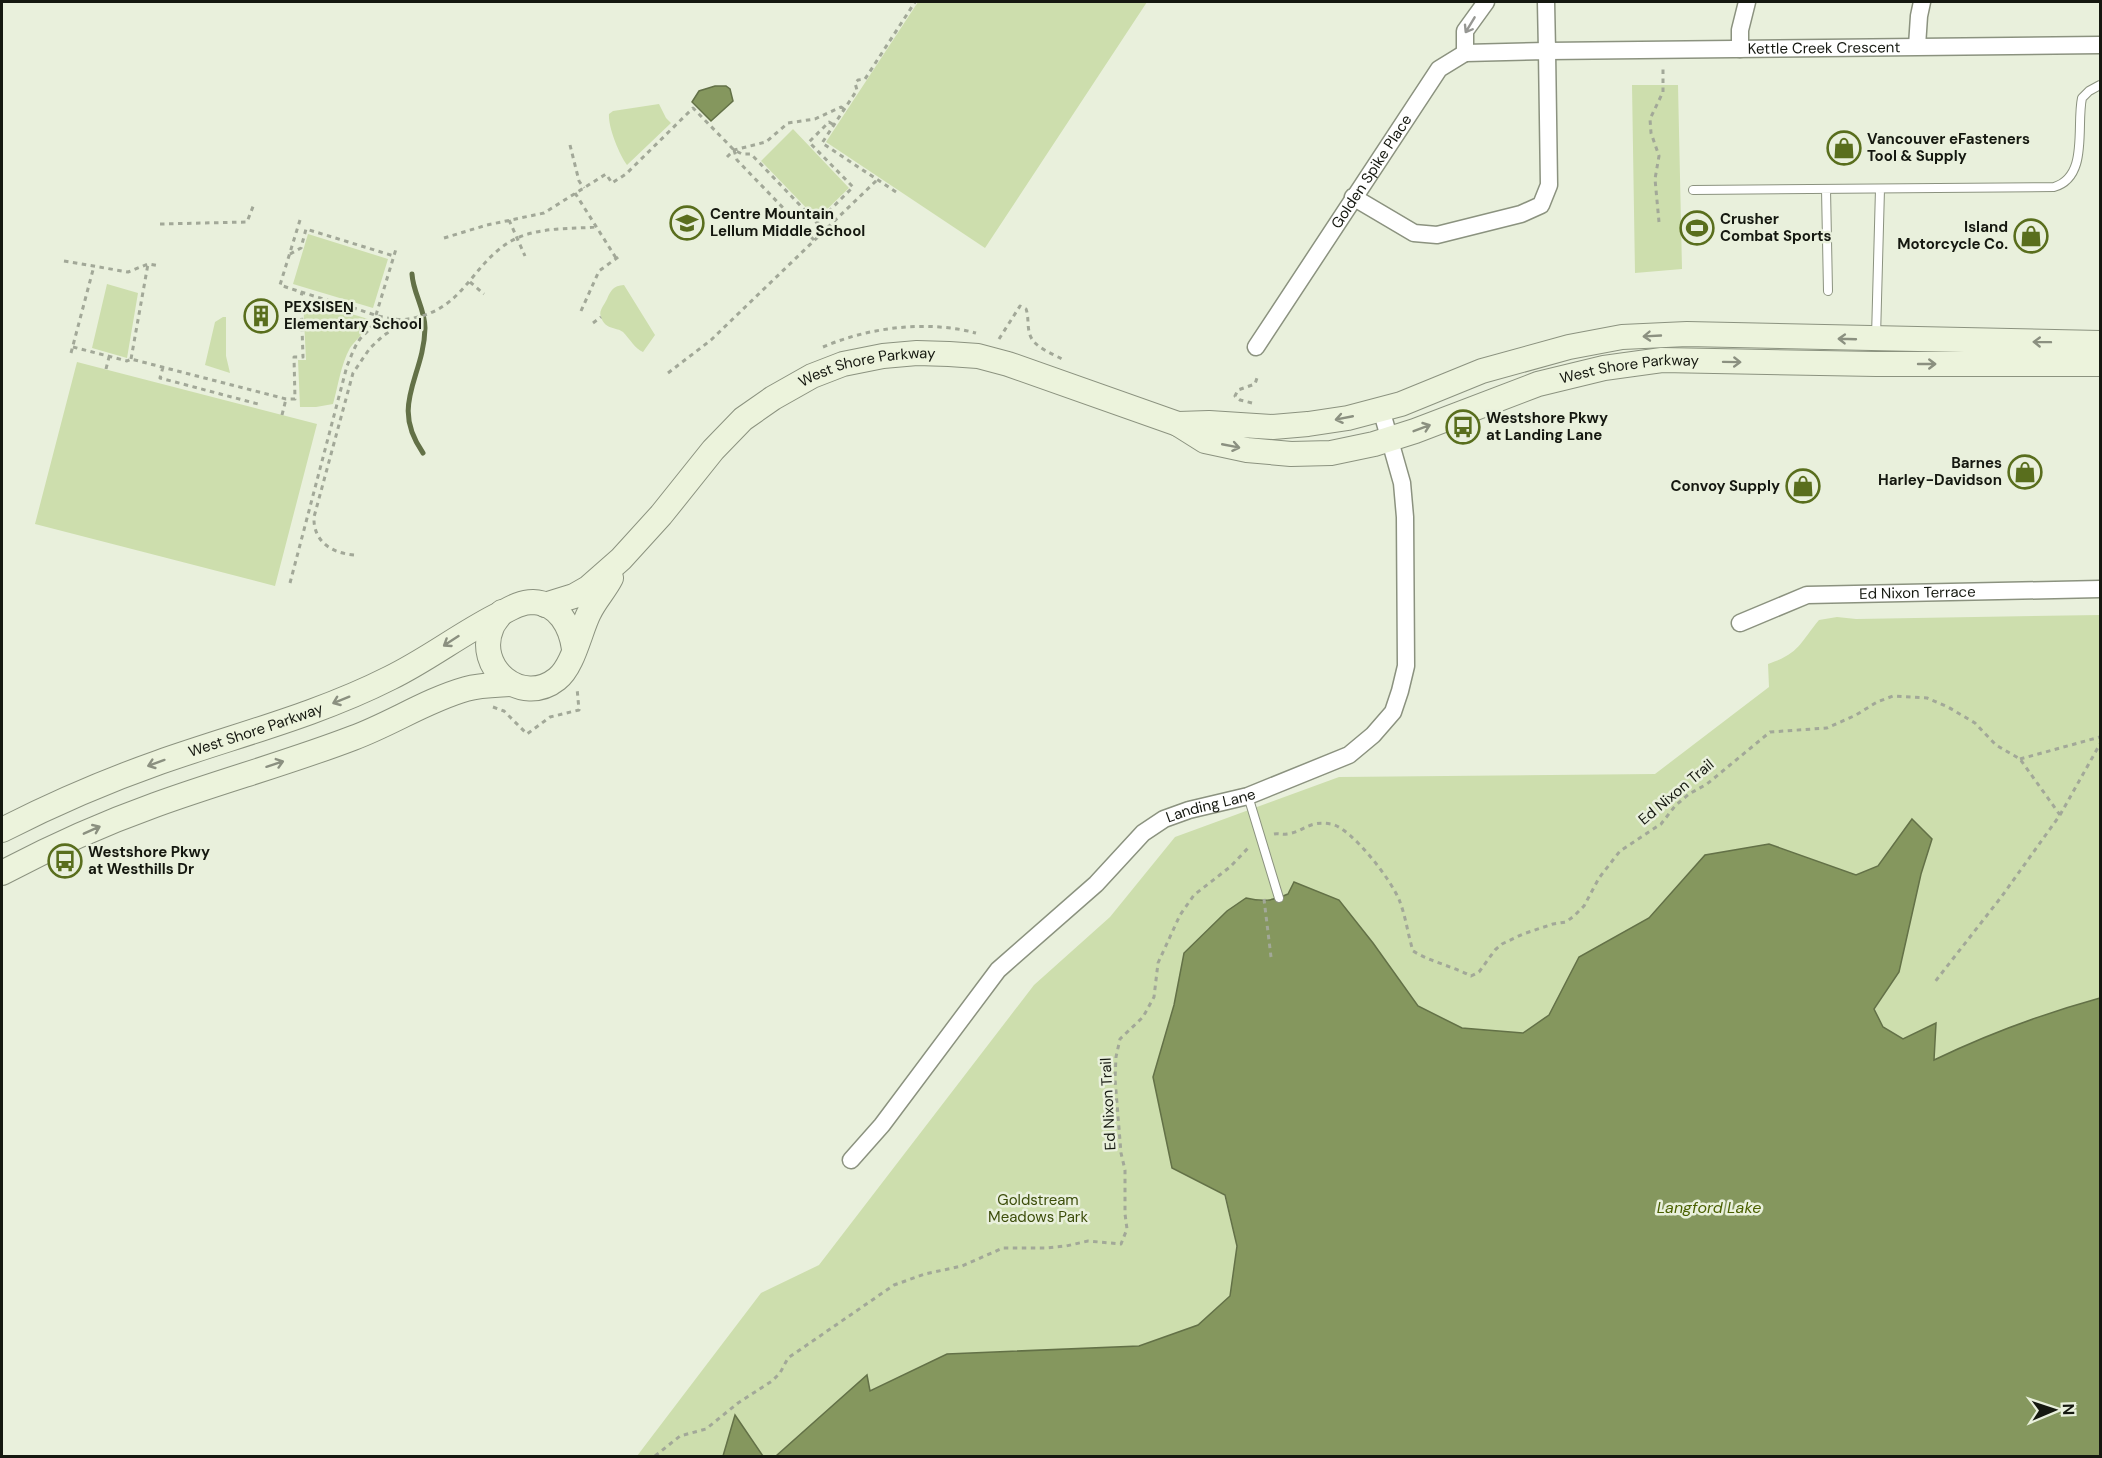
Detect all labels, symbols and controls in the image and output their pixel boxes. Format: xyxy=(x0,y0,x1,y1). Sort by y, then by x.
one-way arrow xyxy=(1464,17,1476,34)
street label: Kettle Creek Crescent xyxy=(1748,37,1900,59)
street label: Golden Spike Place xyxy=(1327,111,1416,233)
place label: Vancouver eFasteners Tool & Supply xyxy=(1867,129,2030,166)
shop icon: Vancouver eFasteners Tool & Supply xyxy=(1826,130,1862,166)
place label: Centre Mountain Lellum Middle School xyxy=(710,204,865,241)
school or university icon: Centre Mountain Lellum Middle School xyxy=(669,205,705,241)
place label: Crusher Combat Sports xyxy=(1720,209,1832,246)
sports icon: Crusher Combat Sports xyxy=(1679,210,1715,246)
place label: Island Motorcycle Co. xyxy=(1897,217,2008,254)
shop icon: Island Motorcycle Co. xyxy=(2013,218,2049,254)
place label: PEXSISEṈ Elementary School xyxy=(284,297,422,334)
building icon: PEXSISEṈ Elementary School xyxy=(243,298,279,334)
one-way arrow xyxy=(1643,330,1663,341)
one-way arrow xyxy=(1838,333,1858,344)
one-way arrow xyxy=(2033,337,2053,348)
street label: West Shore Parkway xyxy=(795,343,936,392)
street label: West Shore Parkway xyxy=(1558,350,1700,388)
one-way arrow xyxy=(1722,356,1742,367)
one-way arrow xyxy=(1917,358,1937,370)
place label: Westshore Pkwy at Landing Lane xyxy=(1486,408,1608,445)
bus stop icon: Westshore Pkwy at Landing Lane xyxy=(1445,409,1481,445)
one-way arrow xyxy=(1334,413,1354,424)
one-way arrow xyxy=(1412,422,1431,433)
one-way arrow xyxy=(1221,441,1240,452)
place label: Barnes Harley-Davidson xyxy=(1878,453,2002,490)
shop icon: Barnes Harley-Davidson xyxy=(2007,454,2043,490)
shop icon: Convoy Supply xyxy=(1785,468,1821,504)
place label: Convoy Supply xyxy=(1670,476,1780,496)
street label: Ed Nixon Terrace xyxy=(1859,582,1976,604)
one-way arrow xyxy=(444,635,460,647)
one-way arrow xyxy=(332,695,350,706)
street label: West Shore Parkway xyxy=(186,698,326,762)
street label: Ed Nixon Trail xyxy=(1634,755,1718,829)
one-way arrow xyxy=(265,758,284,769)
one-way arrow xyxy=(147,759,166,770)
street label: Landing Lane xyxy=(1163,784,1259,827)
one-way arrow xyxy=(82,823,100,835)
place label: Westshore Pkwy at Westhills Dr xyxy=(88,842,210,879)
bus stop icon: Westshore Pkwy at Westhills Dr xyxy=(47,843,83,879)
street label: Ed Nixon Trail xyxy=(1096,1057,1120,1151)
park label: Goldstream Meadows Park xyxy=(988,1190,1088,1227)
water label: Langford Lake xyxy=(1657,1197,1761,1218)
north arrow xyxy=(2024,1380,2084,1440)
text: N xyxy=(2058,1403,2079,1416)

